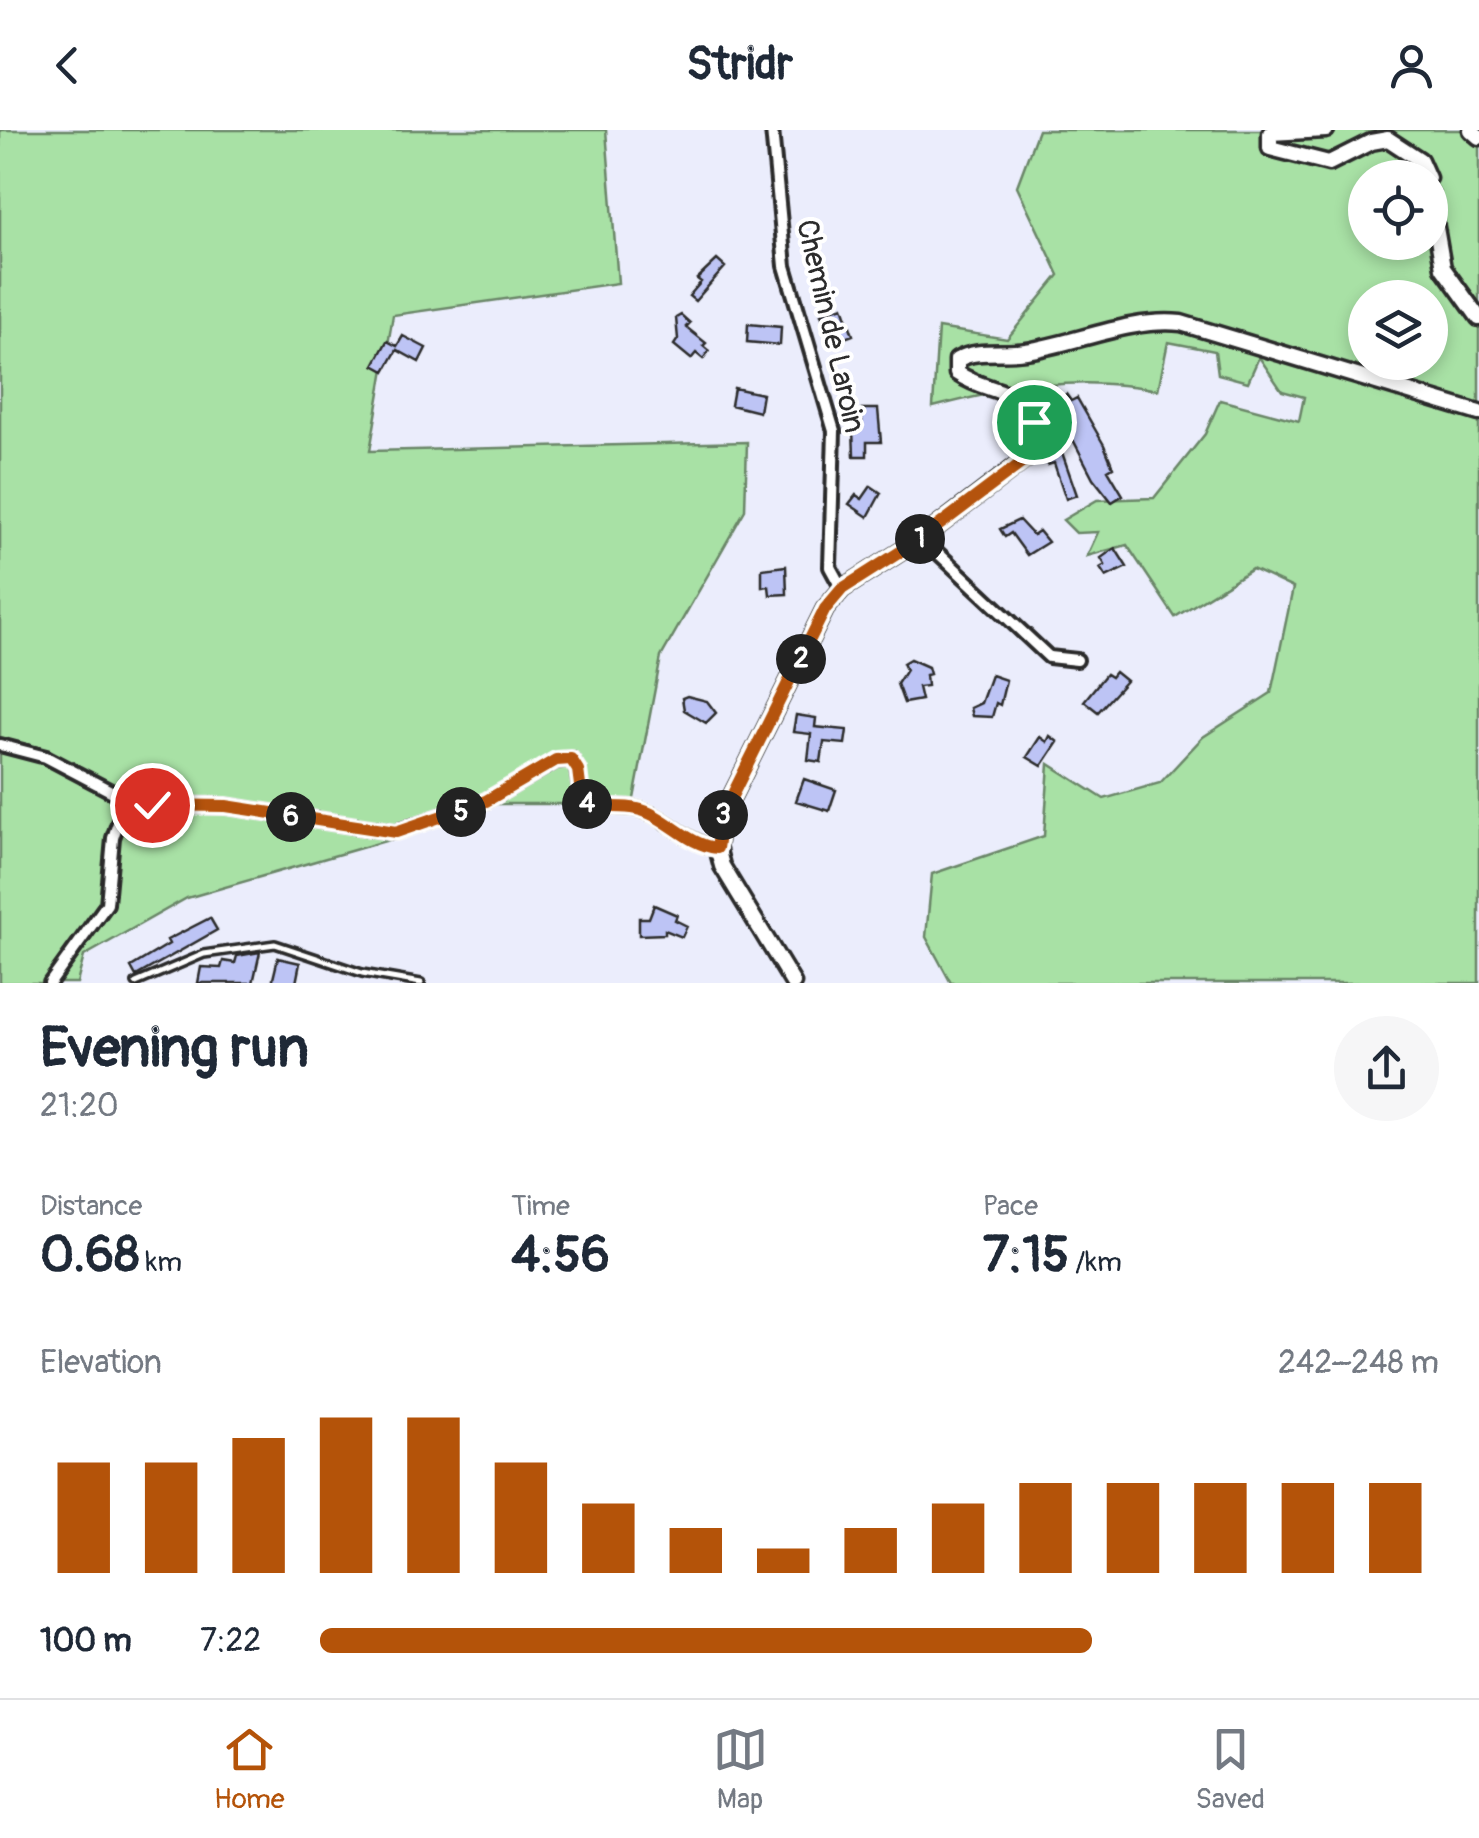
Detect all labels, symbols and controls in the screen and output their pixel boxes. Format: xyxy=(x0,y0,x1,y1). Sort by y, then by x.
text: Stridr xyxy=(686,37,793,93)
icon: back xyxy=(40,38,95,93)
icon: person xyxy=(1384,38,1439,93)
map controls xyxy=(1348,160,1448,380)
button: locate xyxy=(1348,160,1448,260)
street label: Chemin de Laroin xyxy=(788,216,873,436)
button: layers xyxy=(1348,280,1448,380)
pin xyxy=(992,380,1077,465)
icon: arrive xyxy=(1007,395,1062,450)
pin: 1 xyxy=(895,514,945,564)
text: 1 xyxy=(915,521,925,556)
pin: 2 xyxy=(776,634,826,684)
text: 2 xyxy=(793,641,809,676)
pin xyxy=(110,763,195,848)
icon: check xyxy=(125,778,180,833)
pin: 4 xyxy=(562,779,612,829)
text: 4 xyxy=(579,786,595,821)
pin: 5 xyxy=(436,787,486,837)
pin: 3 xyxy=(698,790,748,840)
pin: 6 xyxy=(266,792,316,842)
text: 5 xyxy=(453,794,469,829)
text: 3 xyxy=(715,797,731,832)
text: 6 xyxy=(283,799,299,834)
text: Evening run xyxy=(40,1014,309,1083)
button: share xyxy=(1334,1016,1439,1121)
text: 21:20 xyxy=(40,1086,119,1126)
text: Distance xyxy=(40,1189,142,1224)
text: Time xyxy=(511,1189,570,1224)
text: Pace xyxy=(983,1189,1038,1224)
text: 0.68 xyxy=(40,1224,139,1287)
text: 4:56 xyxy=(511,1224,610,1287)
text: 7:15 xyxy=(983,1224,1069,1287)
text: km xyxy=(139,1245,182,1280)
text: /km xyxy=(1069,1245,1122,1280)
text: Elevation xyxy=(40,1343,162,1383)
text: 242–248 m xyxy=(1278,1343,1439,1383)
text: 100 m xyxy=(40,1621,132,1661)
text: 7:22 xyxy=(200,1621,261,1661)
tab: Home xyxy=(214,1722,285,1817)
tab: Map xyxy=(713,1722,768,1817)
tab: Saved xyxy=(1196,1722,1265,1817)

